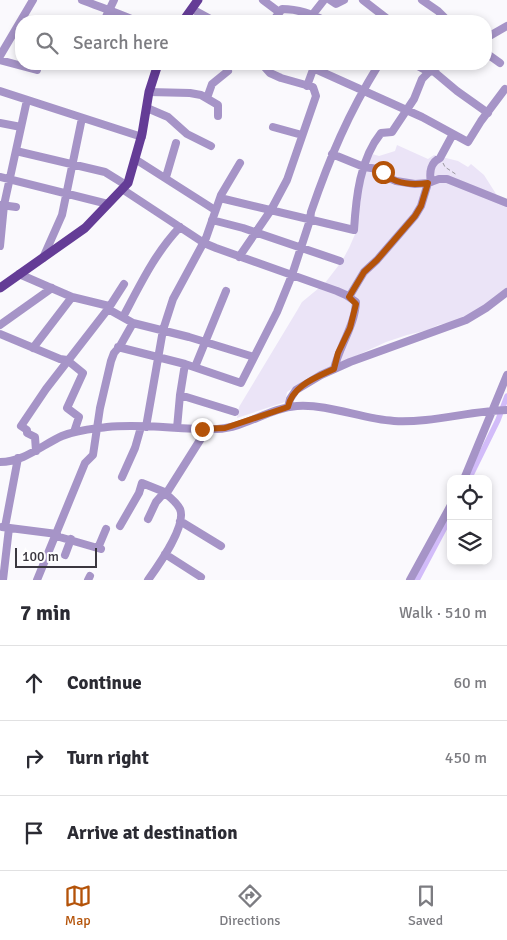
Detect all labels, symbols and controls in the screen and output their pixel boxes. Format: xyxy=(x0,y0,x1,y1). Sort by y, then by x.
search box xyxy=(15,15,492,70)
icon: search xyxy=(33,29,61,57)
text: Search here xyxy=(73,31,169,55)
route start xyxy=(372,161,395,184)
route end xyxy=(191,418,214,441)
map controls xyxy=(447,475,492,565)
button: locate xyxy=(447,475,492,520)
button: layers xyxy=(447,520,492,565)
scale bar xyxy=(15,545,98,568)
text: 100 m xyxy=(22,548,59,565)
text: 7 min xyxy=(20,600,71,626)
text: Walk · 510 m xyxy=(399,603,487,623)
icon: ahead xyxy=(20,669,48,697)
text: Continue xyxy=(67,671,142,695)
text: 60 m xyxy=(453,673,487,693)
icon: right xyxy=(20,744,48,772)
text: Turn right xyxy=(67,746,149,770)
text: 450 m xyxy=(445,748,487,768)
icon: arrive xyxy=(20,819,48,847)
text: Arrive at destination xyxy=(67,821,238,845)
tab: Map xyxy=(64,882,92,929)
tab: Directions xyxy=(219,882,280,929)
tab: Saved xyxy=(408,882,443,929)

